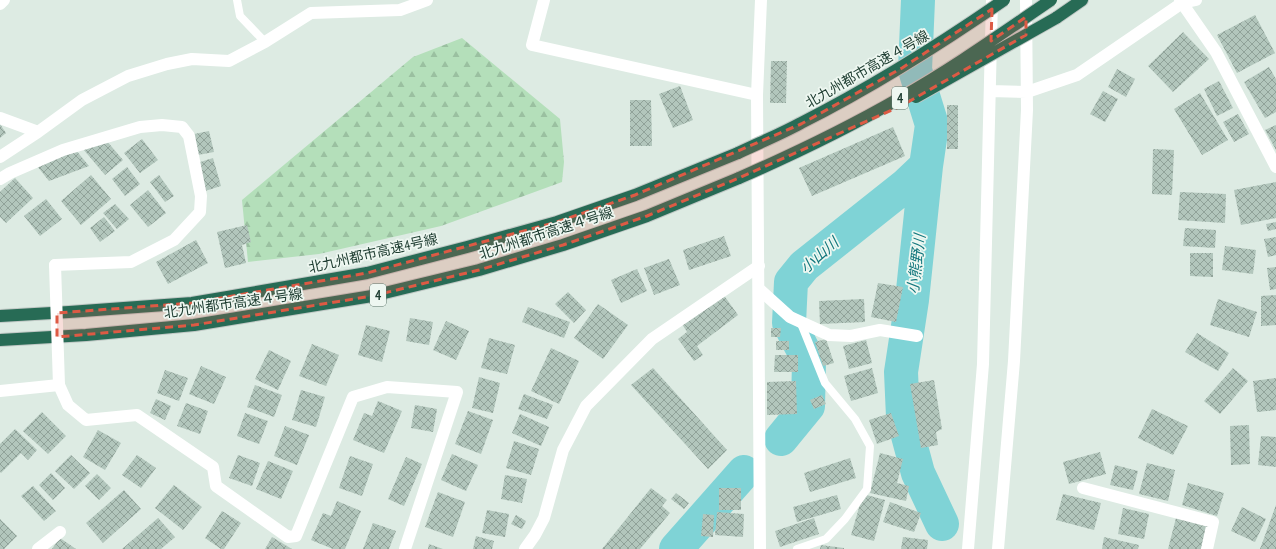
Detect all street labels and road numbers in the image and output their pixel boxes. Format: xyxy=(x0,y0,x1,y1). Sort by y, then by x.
street label: 北九州都市高速４号線 xyxy=(802,26,932,112)
road number: 4 xyxy=(892,87,908,109)
street label: 北九州都市高速４号線 xyxy=(477,203,615,263)
street label: 北九州都市高速4号線 xyxy=(307,229,439,277)
street label: 北九州都市高速４号線 xyxy=(162,284,304,322)
road number: 4 xyxy=(370,284,386,306)

